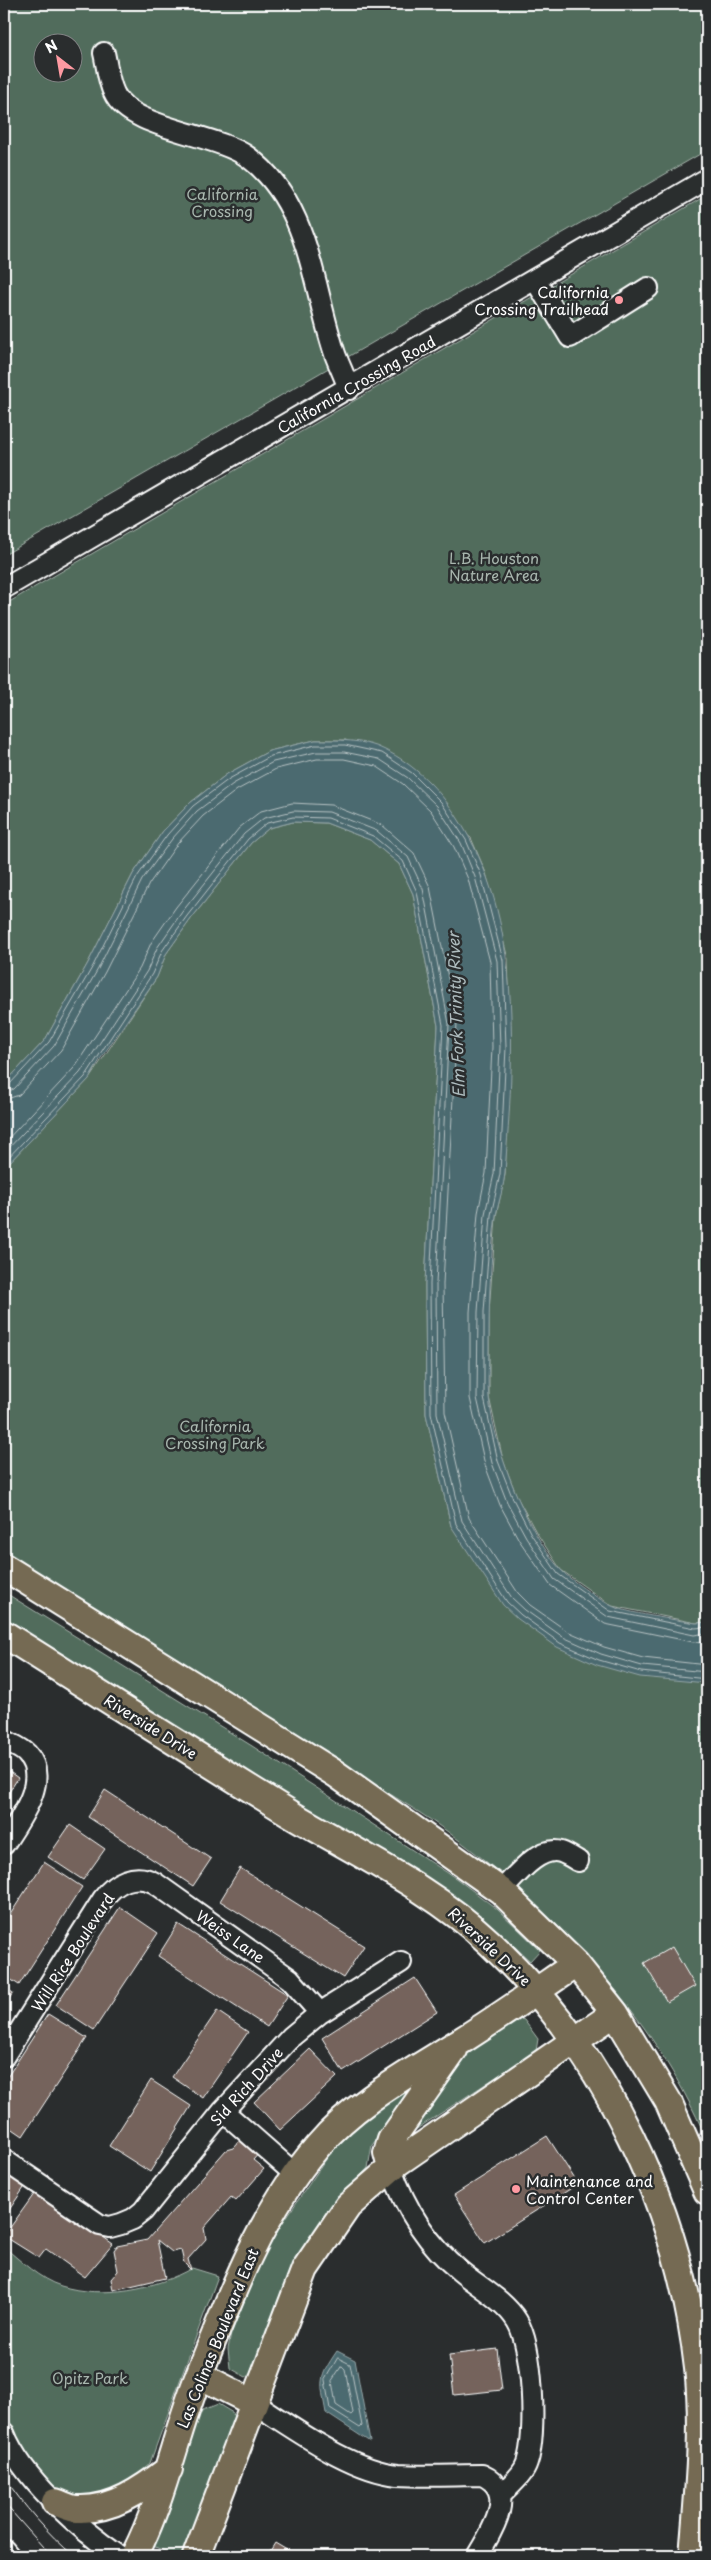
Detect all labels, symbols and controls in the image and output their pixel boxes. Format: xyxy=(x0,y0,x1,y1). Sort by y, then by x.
north arrow xyxy=(32,32,82,82)
text: N xyxy=(41,35,61,58)
park label: California Crossing xyxy=(186,182,259,222)
place label: California Crossing Trailhead xyxy=(474,280,610,320)
marker: California Crossing Trailhead xyxy=(613,294,625,306)
street label: California Crossing Road xyxy=(273,329,439,439)
park label: L.B. Houston Nature Area xyxy=(449,546,540,586)
water label: Elm Fork Trinity River xyxy=(440,930,470,1098)
park label: California Crossing Park xyxy=(165,1414,265,1454)
street label: Riverside Drive xyxy=(100,1688,202,1764)
street label: Will Rice Boulevard xyxy=(25,1888,119,2016)
street label: Riverside Drive xyxy=(443,1901,537,1991)
street label: Weiss Lane xyxy=(192,1904,270,1968)
street label: Sid Rich Drive xyxy=(204,2041,288,2131)
place label: Maintenance and Control Center xyxy=(526,2169,653,2209)
marker: Maintenance and Control Center xyxy=(510,2183,522,2195)
street label: Las Colinas Boulevard East xyxy=(170,2245,264,2431)
park label: Opitz Park xyxy=(52,2366,128,2389)

